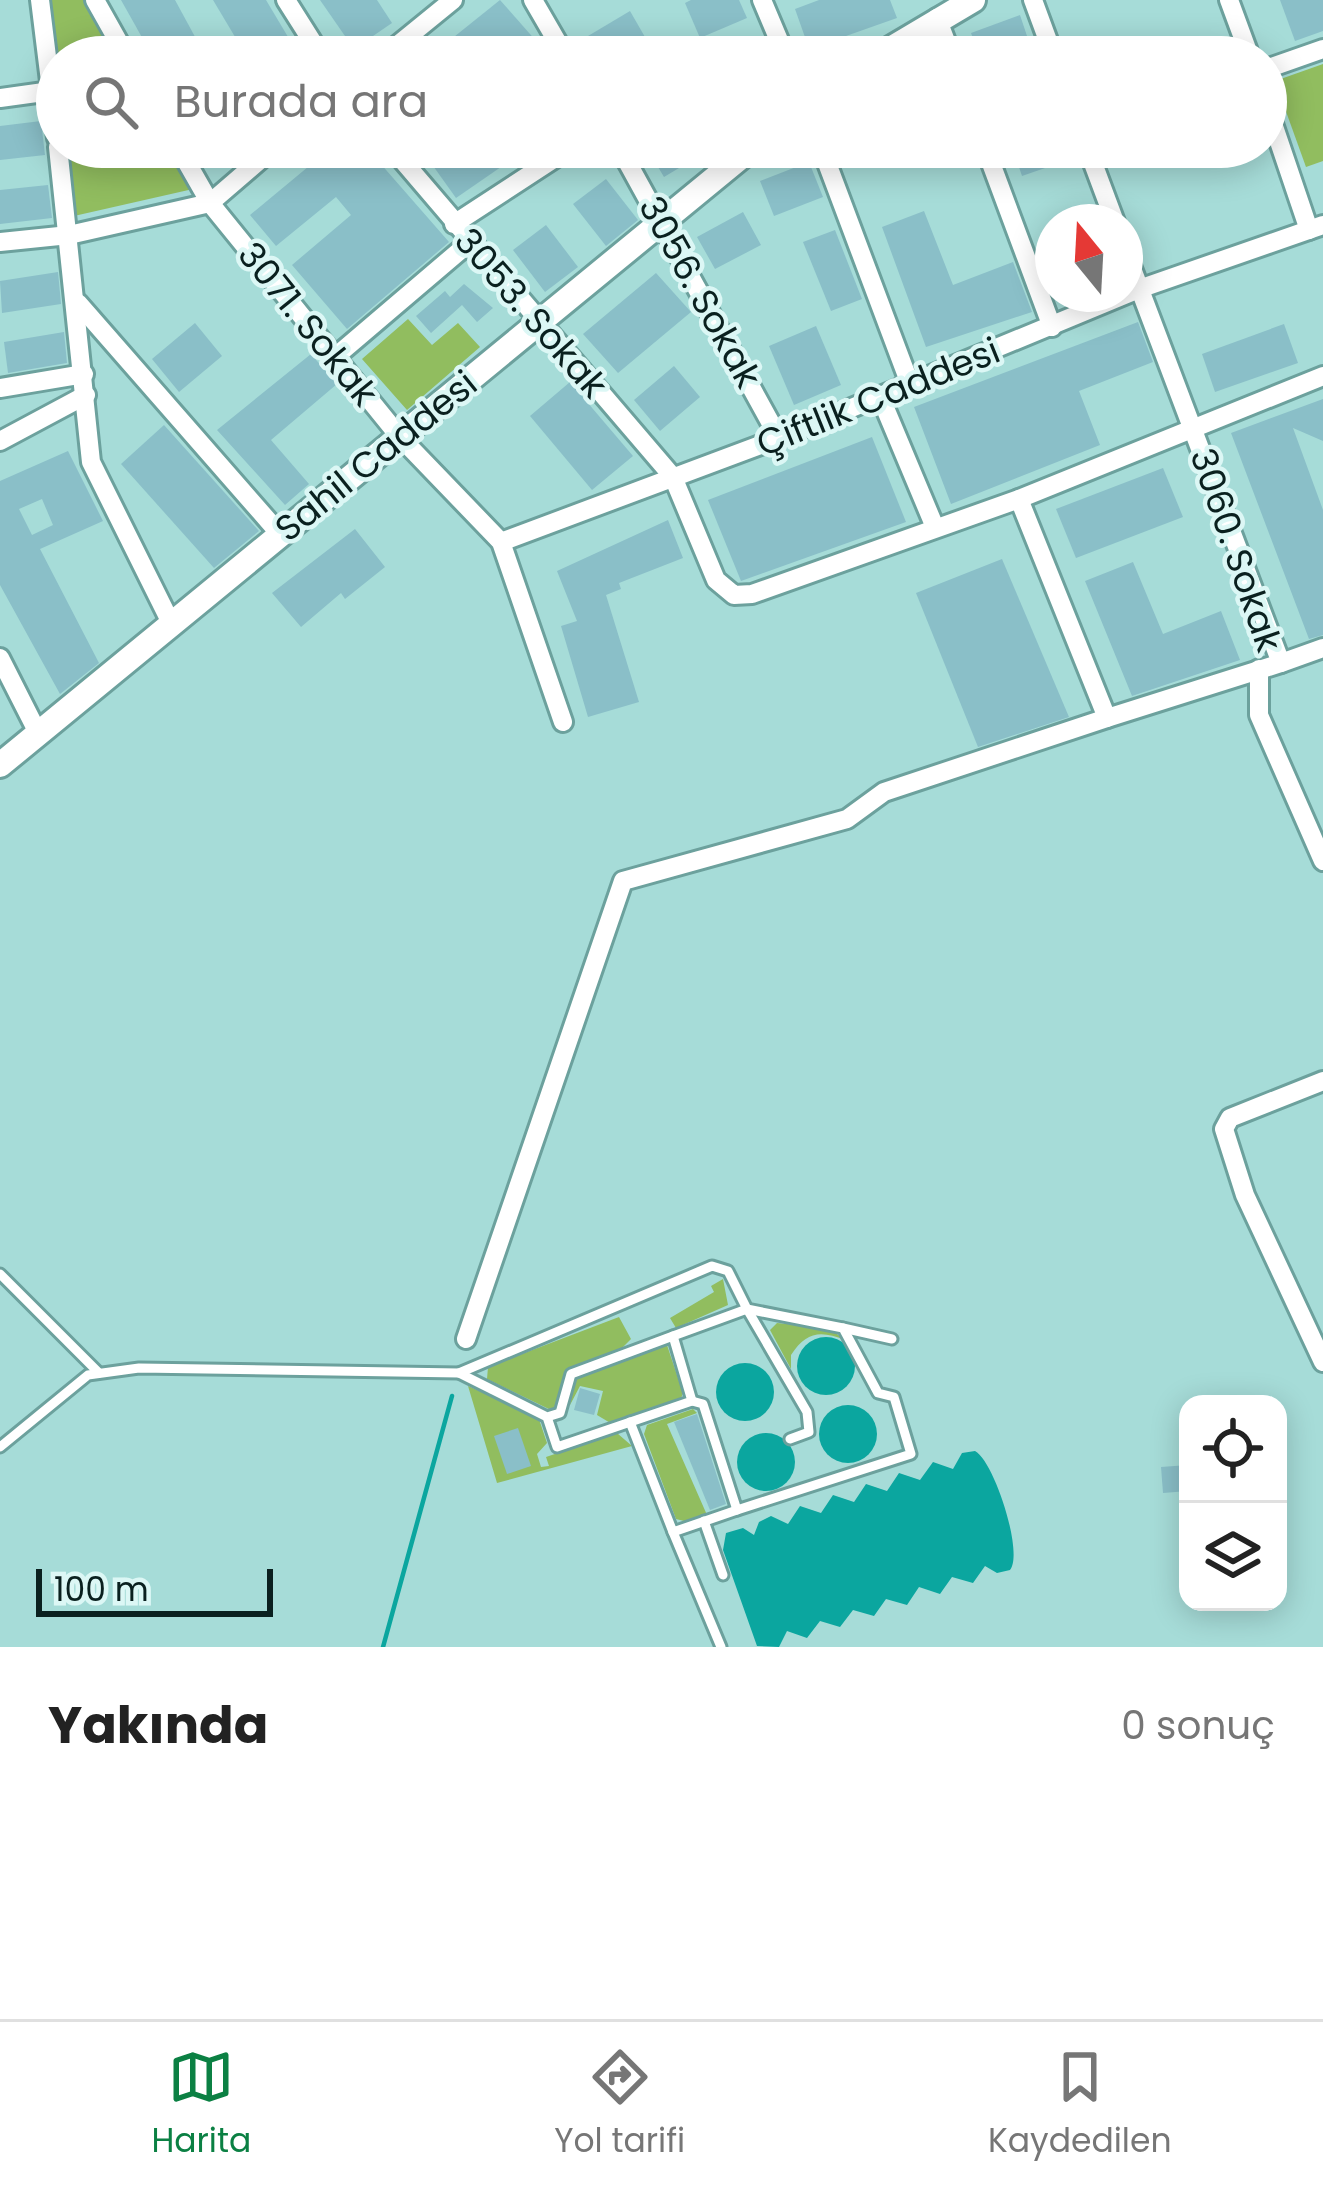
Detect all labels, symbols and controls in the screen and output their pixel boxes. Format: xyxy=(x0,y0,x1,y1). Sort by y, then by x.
search box xyxy=(36,36,1287,168)
icon: search xyxy=(78,69,144,135)
text: Burada ara xyxy=(174,70,428,133)
street label: 3056. Sokak xyxy=(626,187,774,397)
north arrow xyxy=(1035,204,1143,312)
street label: 3053. Sokak xyxy=(443,217,620,409)
street label: 3071. Sokak xyxy=(226,231,390,417)
street label: Çiftlik Caddesi xyxy=(749,325,1007,469)
street label: Sahil Caddesi xyxy=(264,359,488,553)
street label: 3060. Sokak xyxy=(1177,441,1295,659)
map controls xyxy=(1179,1395,1287,1611)
button: locate xyxy=(1179,1395,1287,1503)
button: layers xyxy=(1179,1503,1287,1611)
scale bar xyxy=(36,1563,273,1616)
text: 100 m xyxy=(54,1566,149,1613)
text: Yakında xyxy=(48,1689,268,1761)
text: 0 sonuç xyxy=(1121,1698,1275,1753)
tab: Harita xyxy=(151,2044,251,2166)
tab: Yol tarifi xyxy=(554,2044,685,2166)
tab: Kaydedilen xyxy=(988,2044,1172,2166)

